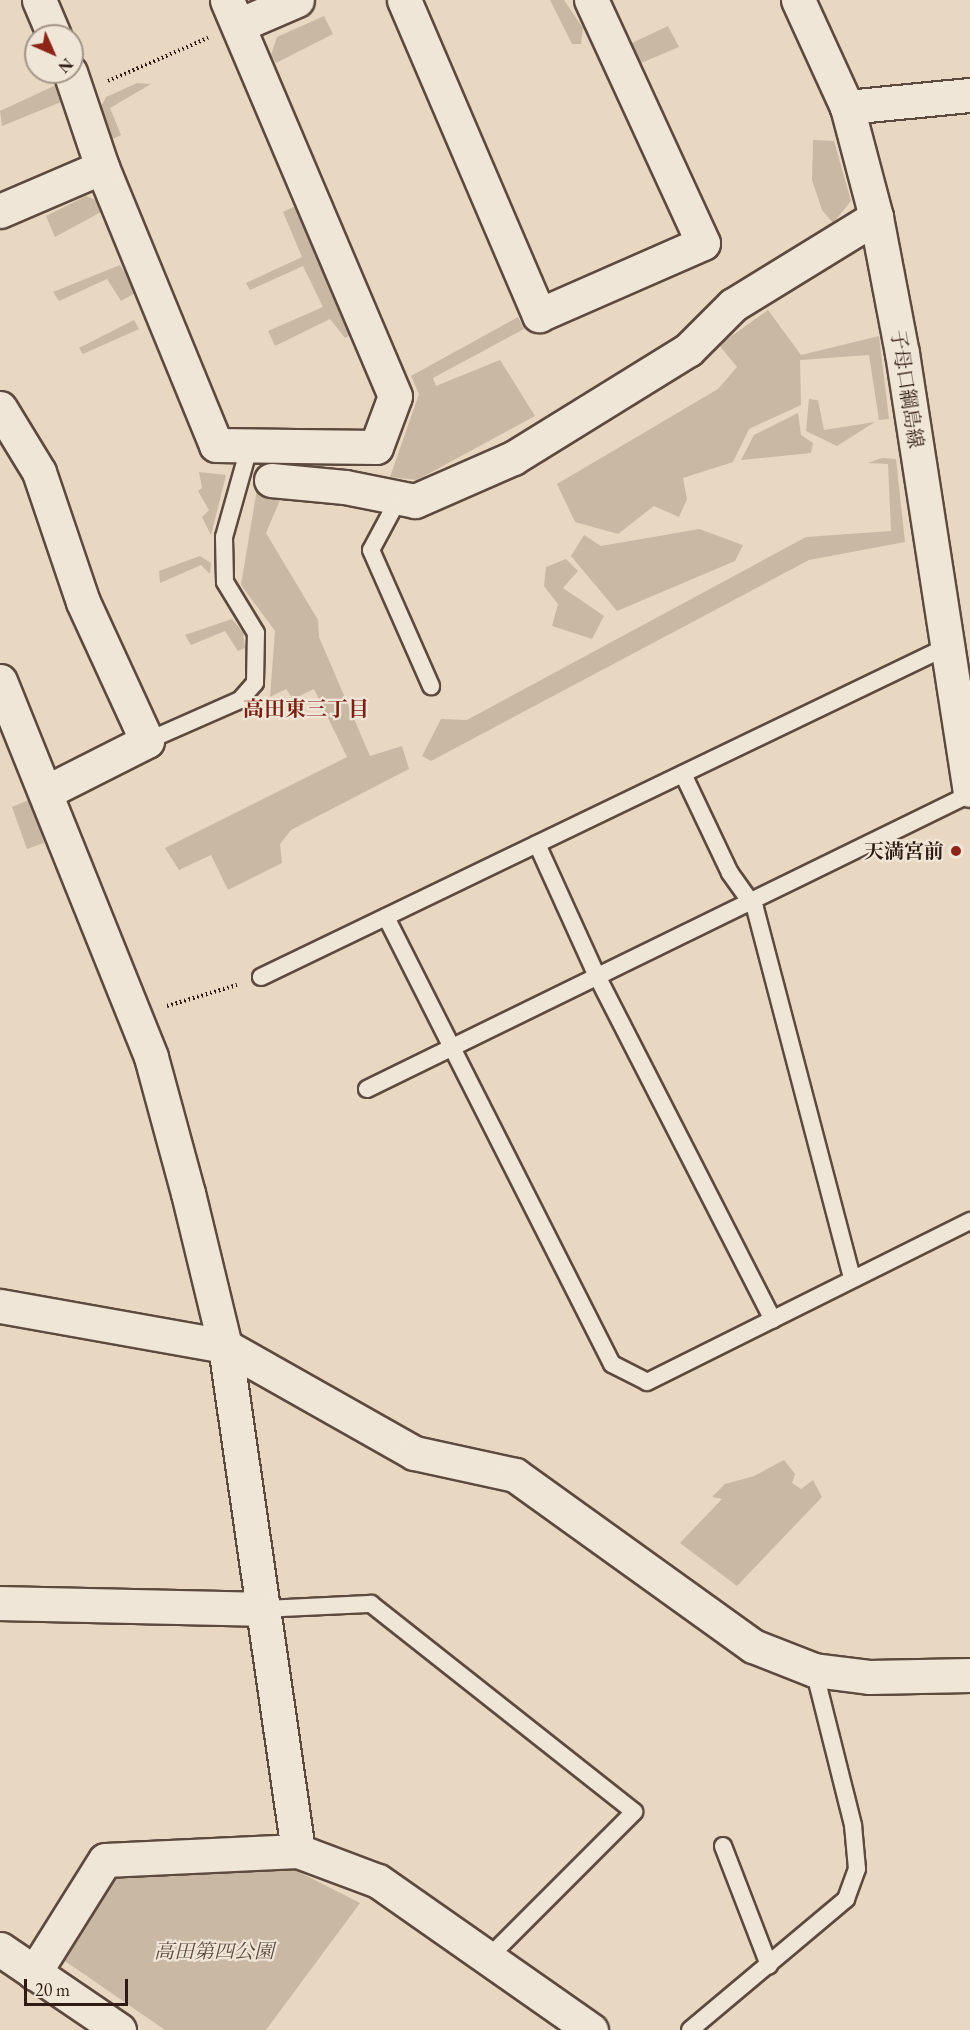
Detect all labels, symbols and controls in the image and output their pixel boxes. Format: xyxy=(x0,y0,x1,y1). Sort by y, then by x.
north arrow xyxy=(24,24,84,84)
text: N xyxy=(54,54,78,78)
street label: 子母口綱島線 xyxy=(886,328,928,450)
district label: 高田東三丁目 xyxy=(243,696,369,722)
place label: 天満宮前 xyxy=(864,839,944,863)
marker: 天満宮前 xyxy=(949,844,963,858)
park label: 高田第四公園 xyxy=(154,1939,274,1963)
scale bar xyxy=(27,1967,130,2005)
text: 20 m xyxy=(35,1978,70,2001)

